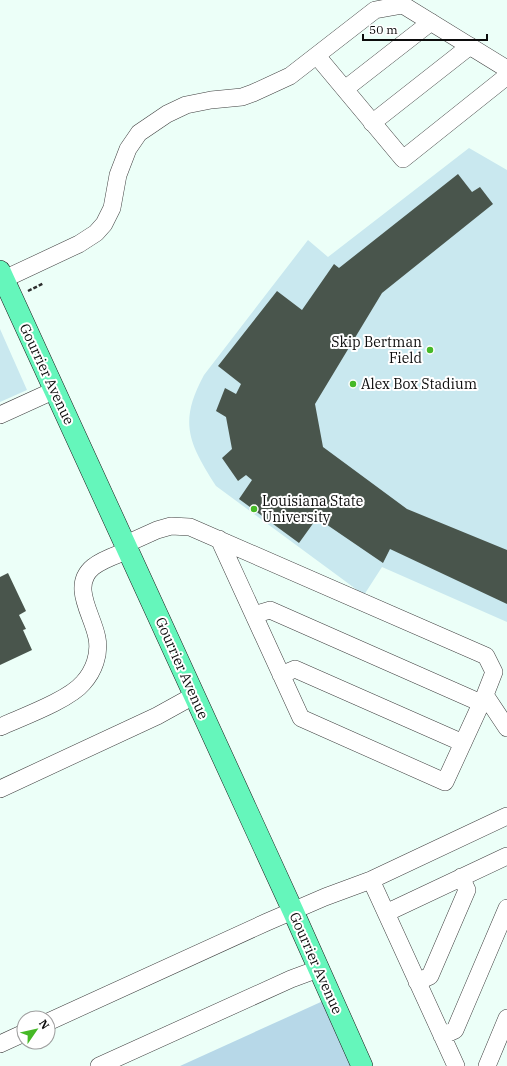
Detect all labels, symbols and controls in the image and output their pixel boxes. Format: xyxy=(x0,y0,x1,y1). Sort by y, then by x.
scale bar xyxy=(363,16,487,42)
text: 50 m xyxy=(369,22,398,37)
street label: Gourrier Avenue xyxy=(16,321,78,427)
place label: Skip Bertman Field xyxy=(331,333,422,367)
marker: Skip Bertman Field xyxy=(425,345,435,355)
place label: Alex Box Stadium xyxy=(361,375,477,393)
marker: Alex Box Stadium xyxy=(348,379,358,389)
place label: Louisiana State University xyxy=(262,492,363,526)
marker: Louisiana State University xyxy=(249,504,259,514)
street label: Gourrier Avenue xyxy=(151,614,213,722)
street label: Gourrier Avenue xyxy=(285,909,347,1017)
north arrow xyxy=(16,1010,56,1050)
text: N xyxy=(36,1017,53,1032)

